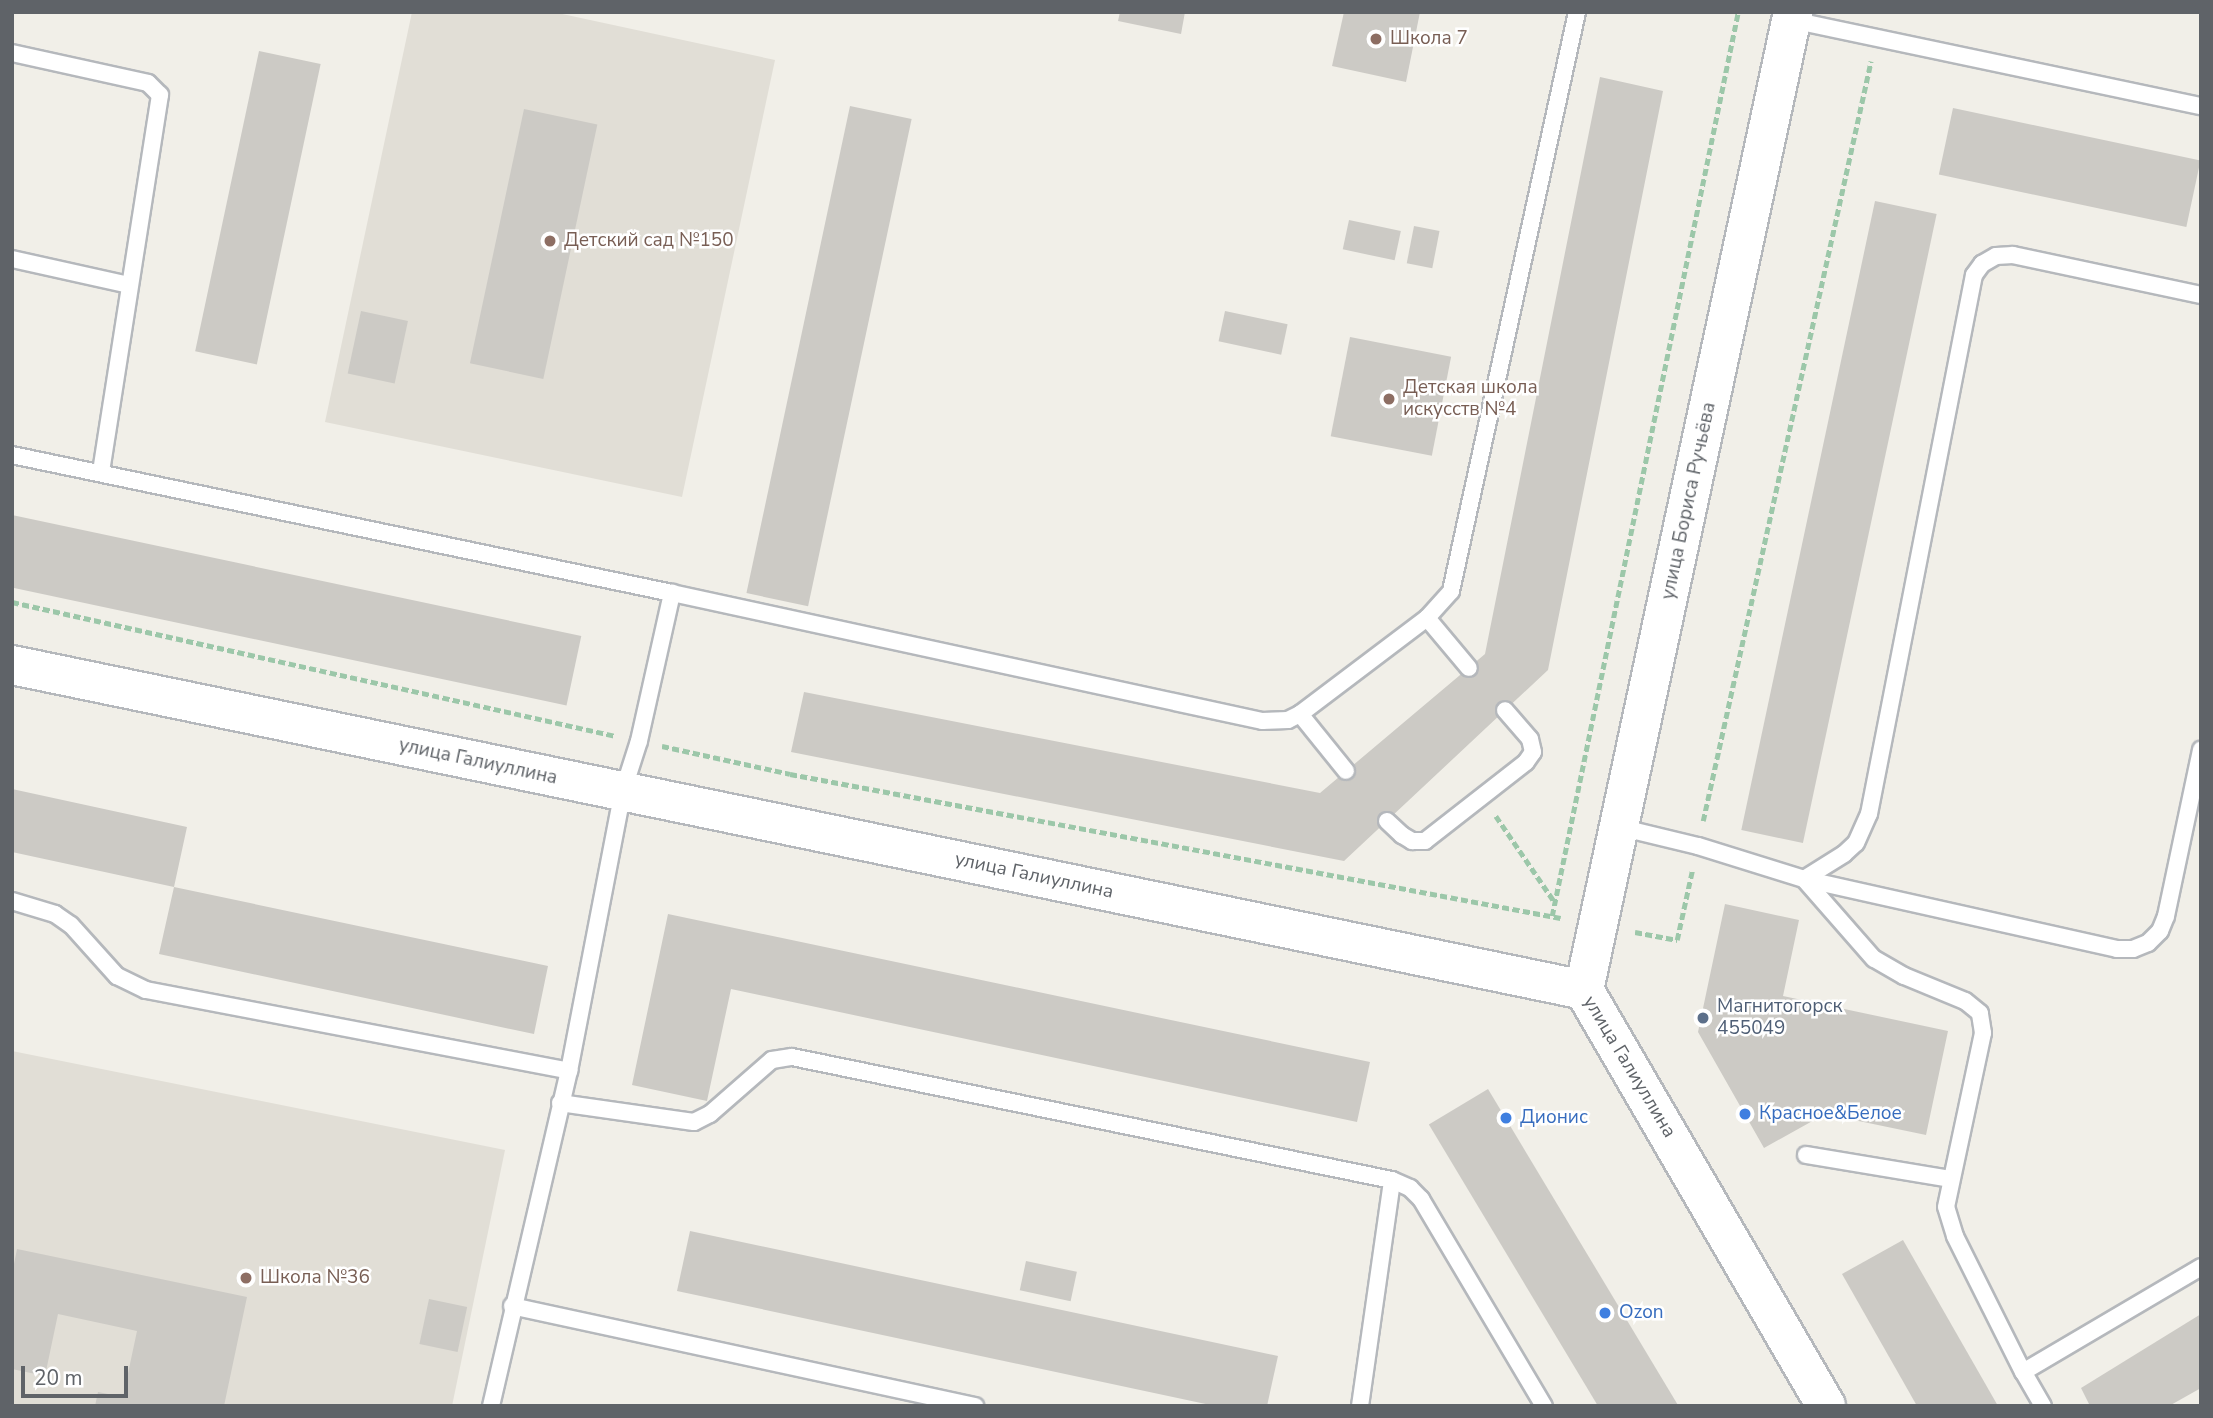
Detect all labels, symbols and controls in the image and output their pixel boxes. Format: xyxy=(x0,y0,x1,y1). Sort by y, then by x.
place label: Школа 7 xyxy=(1390,28,1468,50)
marker: Школа 7 xyxy=(1368,31,1384,47)
place label: Детский сад №150 xyxy=(564,230,734,252)
marker: Детский сад №150 xyxy=(542,233,558,249)
place label: Детская школа искусств №4 xyxy=(1403,377,1538,421)
marker: Детская школа искусств №4 xyxy=(1381,391,1397,407)
street label: улица Бориса Ручьёва xyxy=(1657,400,1721,602)
street label: улица Галиуллина xyxy=(397,734,559,790)
street label: улица Галиуллина xyxy=(953,848,1115,904)
street label: улица Галиуллина xyxy=(1578,992,1680,1142)
place label: Магнитогорск 455049 xyxy=(1717,996,1842,1040)
marker: Магнитогорск 455049 xyxy=(1695,1010,1711,1026)
place label: Красное&Белое xyxy=(1759,1103,1902,1125)
marker: Красное&Белое xyxy=(1737,1106,1753,1122)
place label: Дионис xyxy=(1520,1107,1588,1129)
marker: Дионис xyxy=(1498,1110,1514,1126)
place label: Школа №36 xyxy=(260,1267,370,1289)
marker: Школа №36 xyxy=(238,1270,254,1286)
place label: Ozon xyxy=(1619,1302,1664,1324)
marker: Ozon xyxy=(1597,1305,1613,1321)
scale bar xyxy=(24,1352,131,1396)
text: 20 m xyxy=(34,1364,83,1392)

